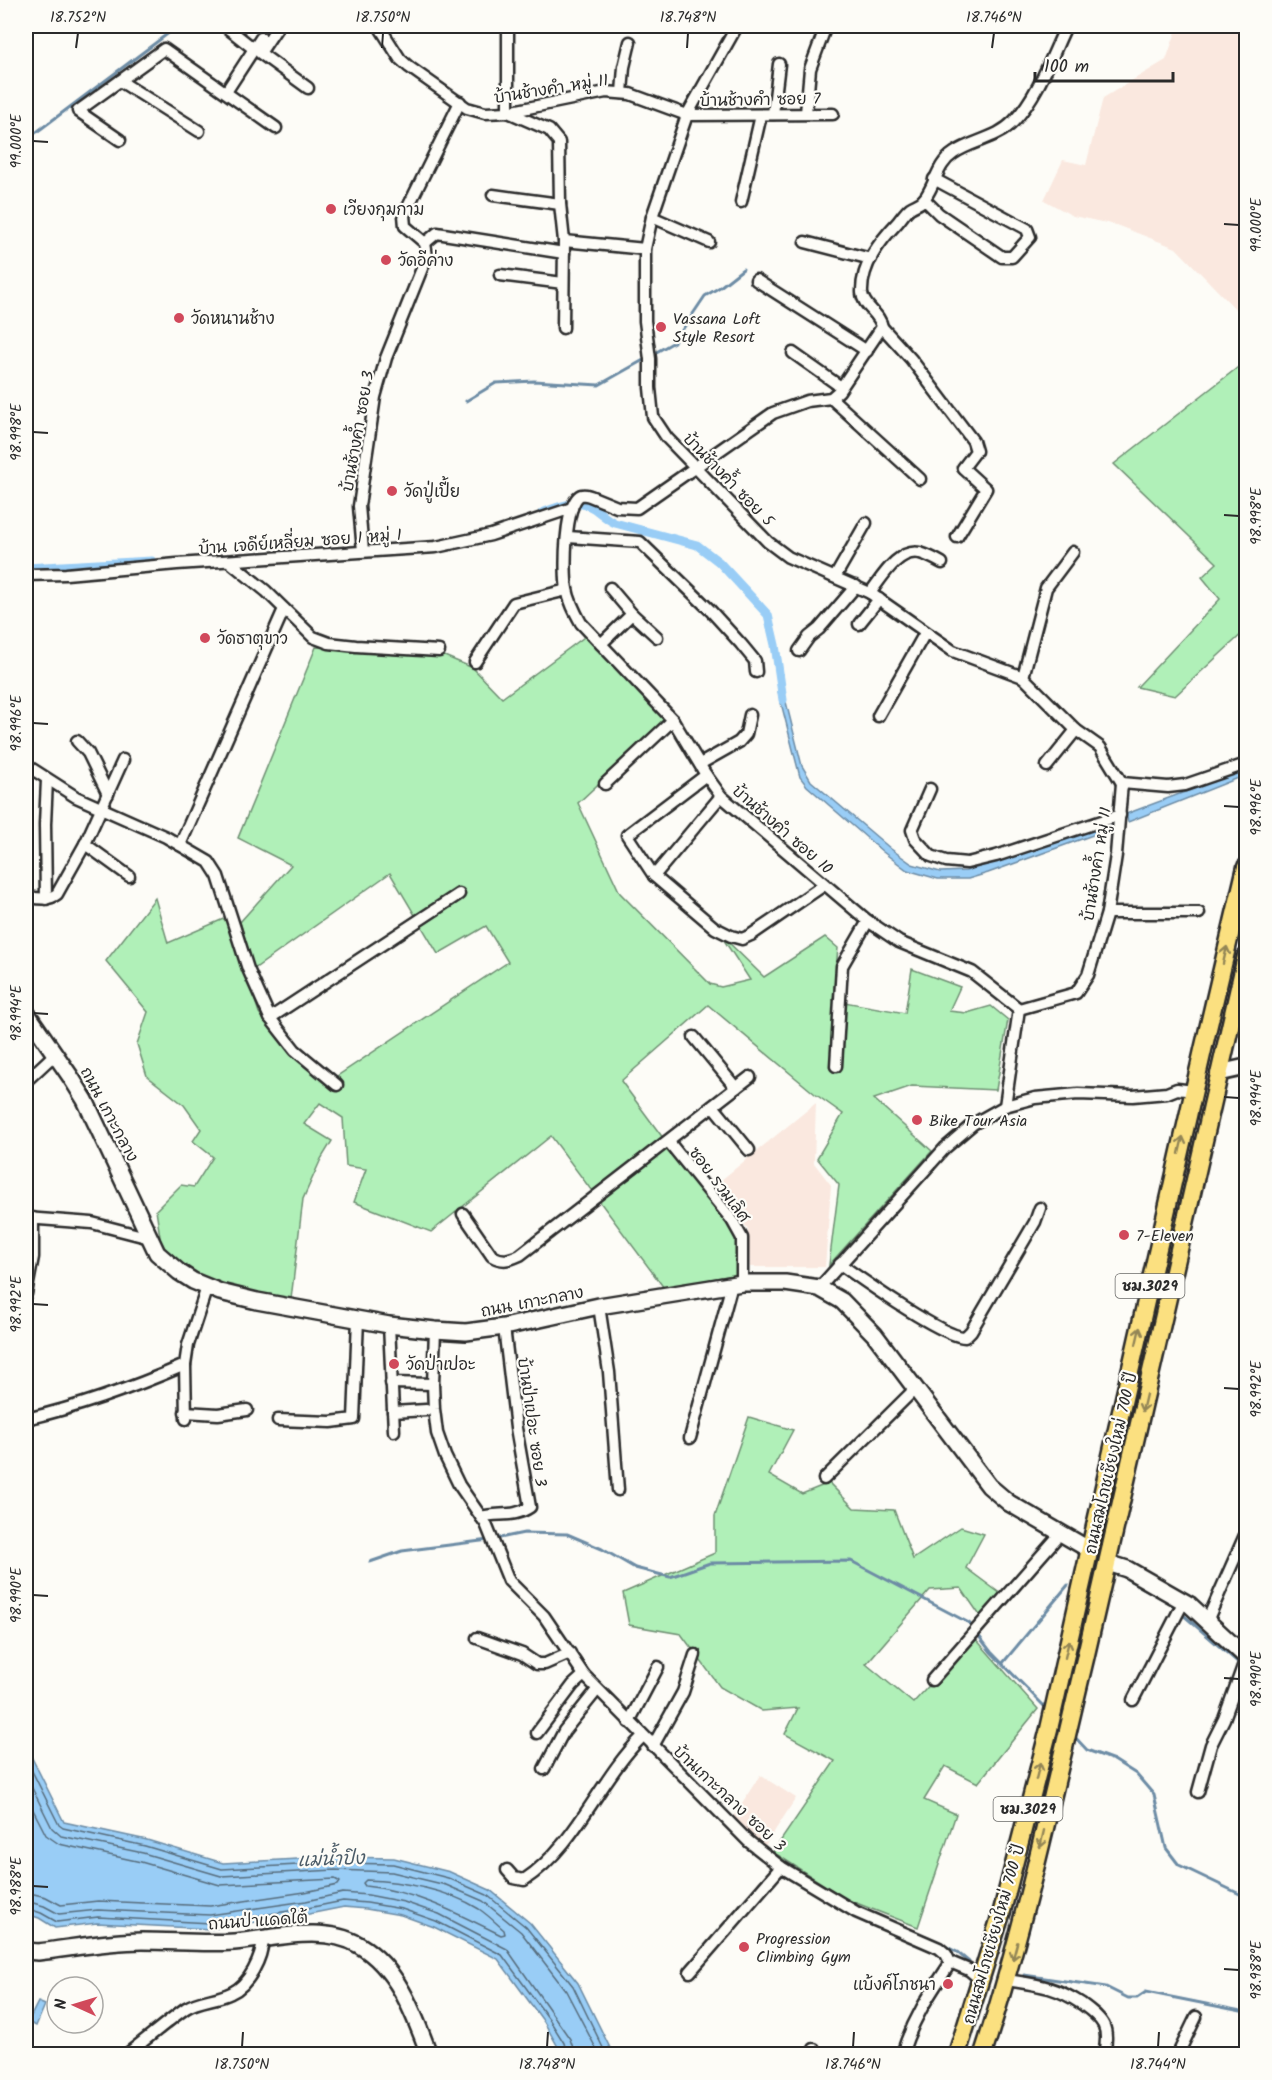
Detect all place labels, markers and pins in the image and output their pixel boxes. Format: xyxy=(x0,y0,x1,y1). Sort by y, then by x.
place label: เวียงกุมกาม xyxy=(343,198,424,223)
marker: เวียงกุมกาม xyxy=(324,202,338,216)
place label: วัดอีค่าง xyxy=(398,249,454,274)
marker: วัดอีค่าง xyxy=(379,253,393,267)
place label: วัดหนานช้าง xyxy=(191,307,275,332)
place label: Vassana Loft Style Resort xyxy=(673,307,762,350)
marker: วัดหนานช้าง xyxy=(172,311,186,325)
marker: Vassana Loft Style Resort xyxy=(654,320,668,334)
place label: วัดปู่เปี้ย xyxy=(404,476,460,505)
marker: วัดปู่เปี้ย xyxy=(385,484,399,498)
place label: วัดธาตุขาว xyxy=(217,627,288,652)
marker: วัดธาตุขาว xyxy=(198,631,212,645)
place label: Bike Tour Asia xyxy=(929,1109,1027,1134)
marker: Bike Tour Asia xyxy=(910,1113,924,1127)
place label: 7-Eleven xyxy=(1136,1224,1194,1249)
marker: 7-Eleven xyxy=(1117,1228,1131,1242)
place label: วัดป่าเปอะ xyxy=(406,1353,476,1378)
marker: วัดป่าเปอะ xyxy=(387,1357,401,1371)
place label: Progression Climbing Gym xyxy=(756,1927,851,1970)
marker: Progression Climbing Gym xyxy=(737,1940,751,1954)
place label: แบ้งค์โภชนา xyxy=(853,1973,936,1998)
marker: แบ้งค์โภชนา xyxy=(941,1977,955,1991)

